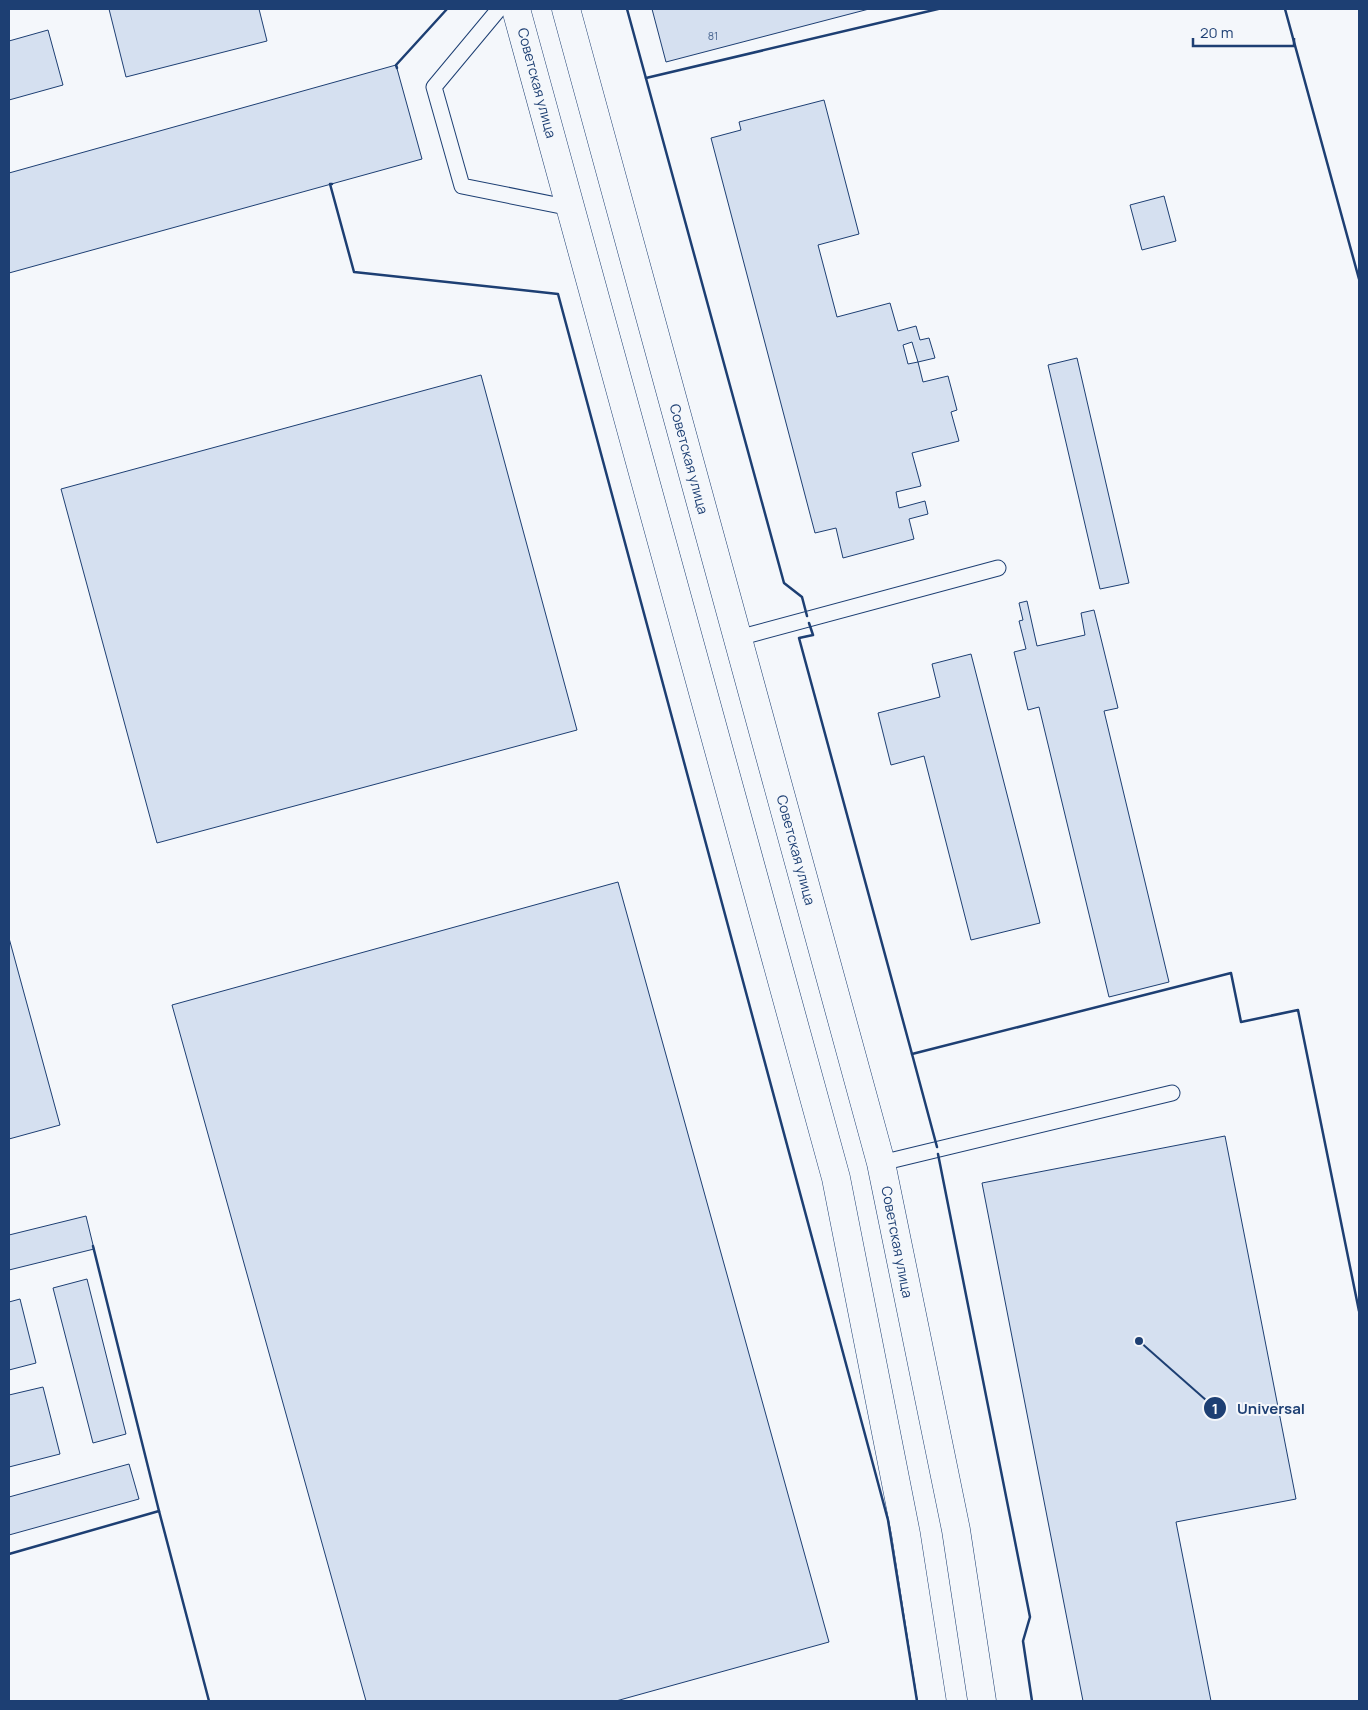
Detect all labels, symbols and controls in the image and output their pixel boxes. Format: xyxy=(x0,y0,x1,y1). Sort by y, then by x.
scale bar xyxy=(1193,15,1294,47)
text: 20 m xyxy=(1200,22,1233,43)
street label: Советская улица xyxy=(514,26,561,140)
house number: 81 xyxy=(708,28,718,43)
street label: Советская улица xyxy=(666,402,713,516)
street label: Советская улица xyxy=(773,793,820,907)
street label: Советская улица xyxy=(877,1184,918,1299)
callout: Universal xyxy=(1202,1393,1315,1423)
text: 1 xyxy=(1212,1398,1218,1419)
text: Universal xyxy=(1237,1398,1305,1419)

